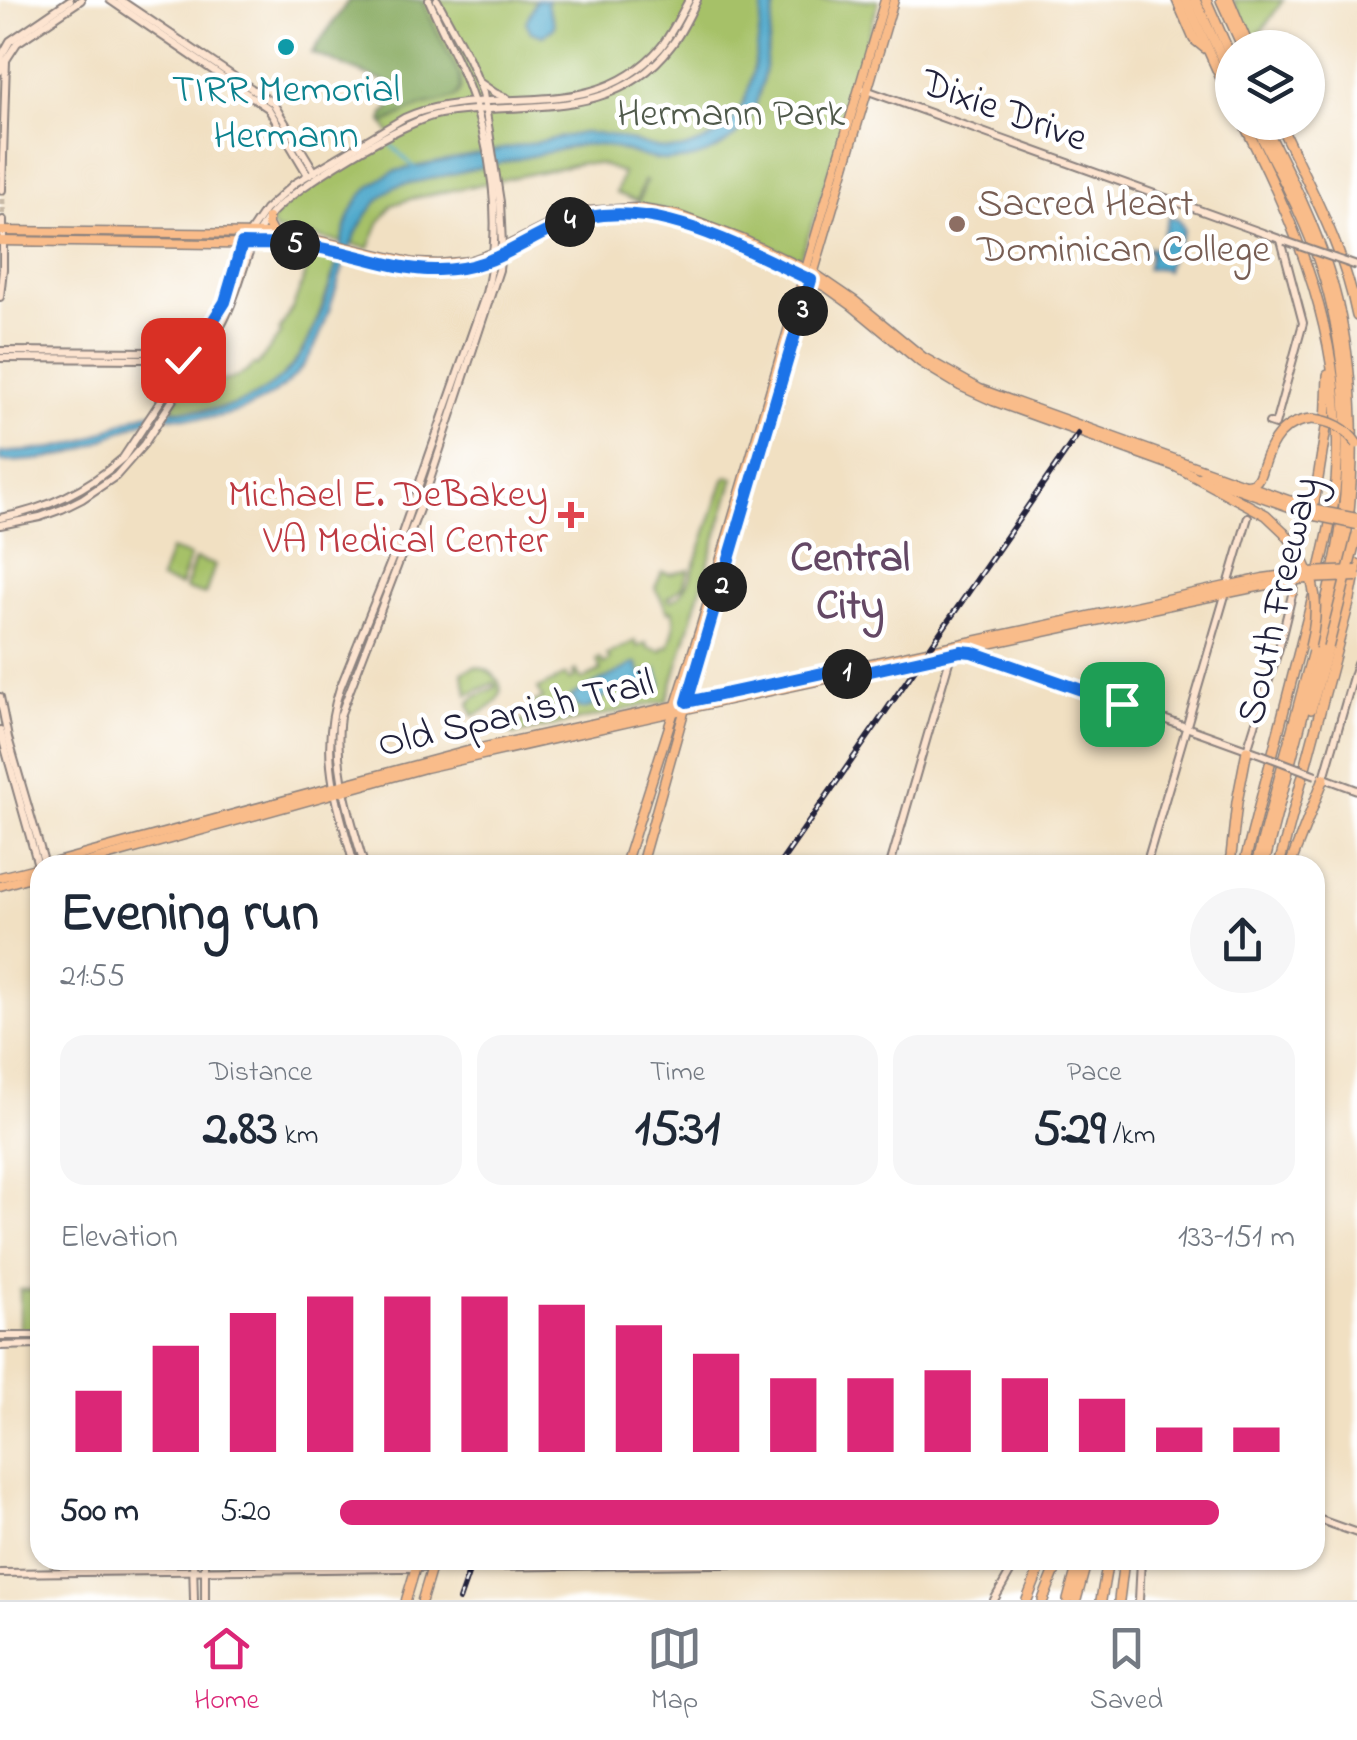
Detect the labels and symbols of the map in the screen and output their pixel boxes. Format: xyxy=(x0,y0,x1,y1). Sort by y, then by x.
marker: TIRR Memorial Hermann xyxy=(275,36,297,58)
street label: Dixie Drive xyxy=(911,55,1095,170)
place label: TIRR Memorial Hermann xyxy=(172,62,400,167)
park label: Hermann Park xyxy=(617,86,845,145)
place label: Sacred Heart Dominican College xyxy=(976,176,1270,281)
pin: 4 xyxy=(545,197,595,247)
marker: Sacred Heart Dominican College xyxy=(946,213,968,235)
pin: 5 xyxy=(270,220,320,270)
pin: 3 xyxy=(778,286,828,336)
pin xyxy=(141,318,226,403)
place label: Michael E. DeBakey VA Medical Center xyxy=(228,467,549,572)
street label: South Freeway xyxy=(1223,471,1338,731)
marker: Michael E. DeBakey VA Medical Center xyxy=(558,502,584,528)
district label: Central City xyxy=(790,529,910,638)
pin: 2 xyxy=(697,562,747,612)
pin: 1 xyxy=(822,649,872,699)
street label: Old Spanish Trail xyxy=(372,655,660,776)
pin xyxy=(1080,662,1165,747)

